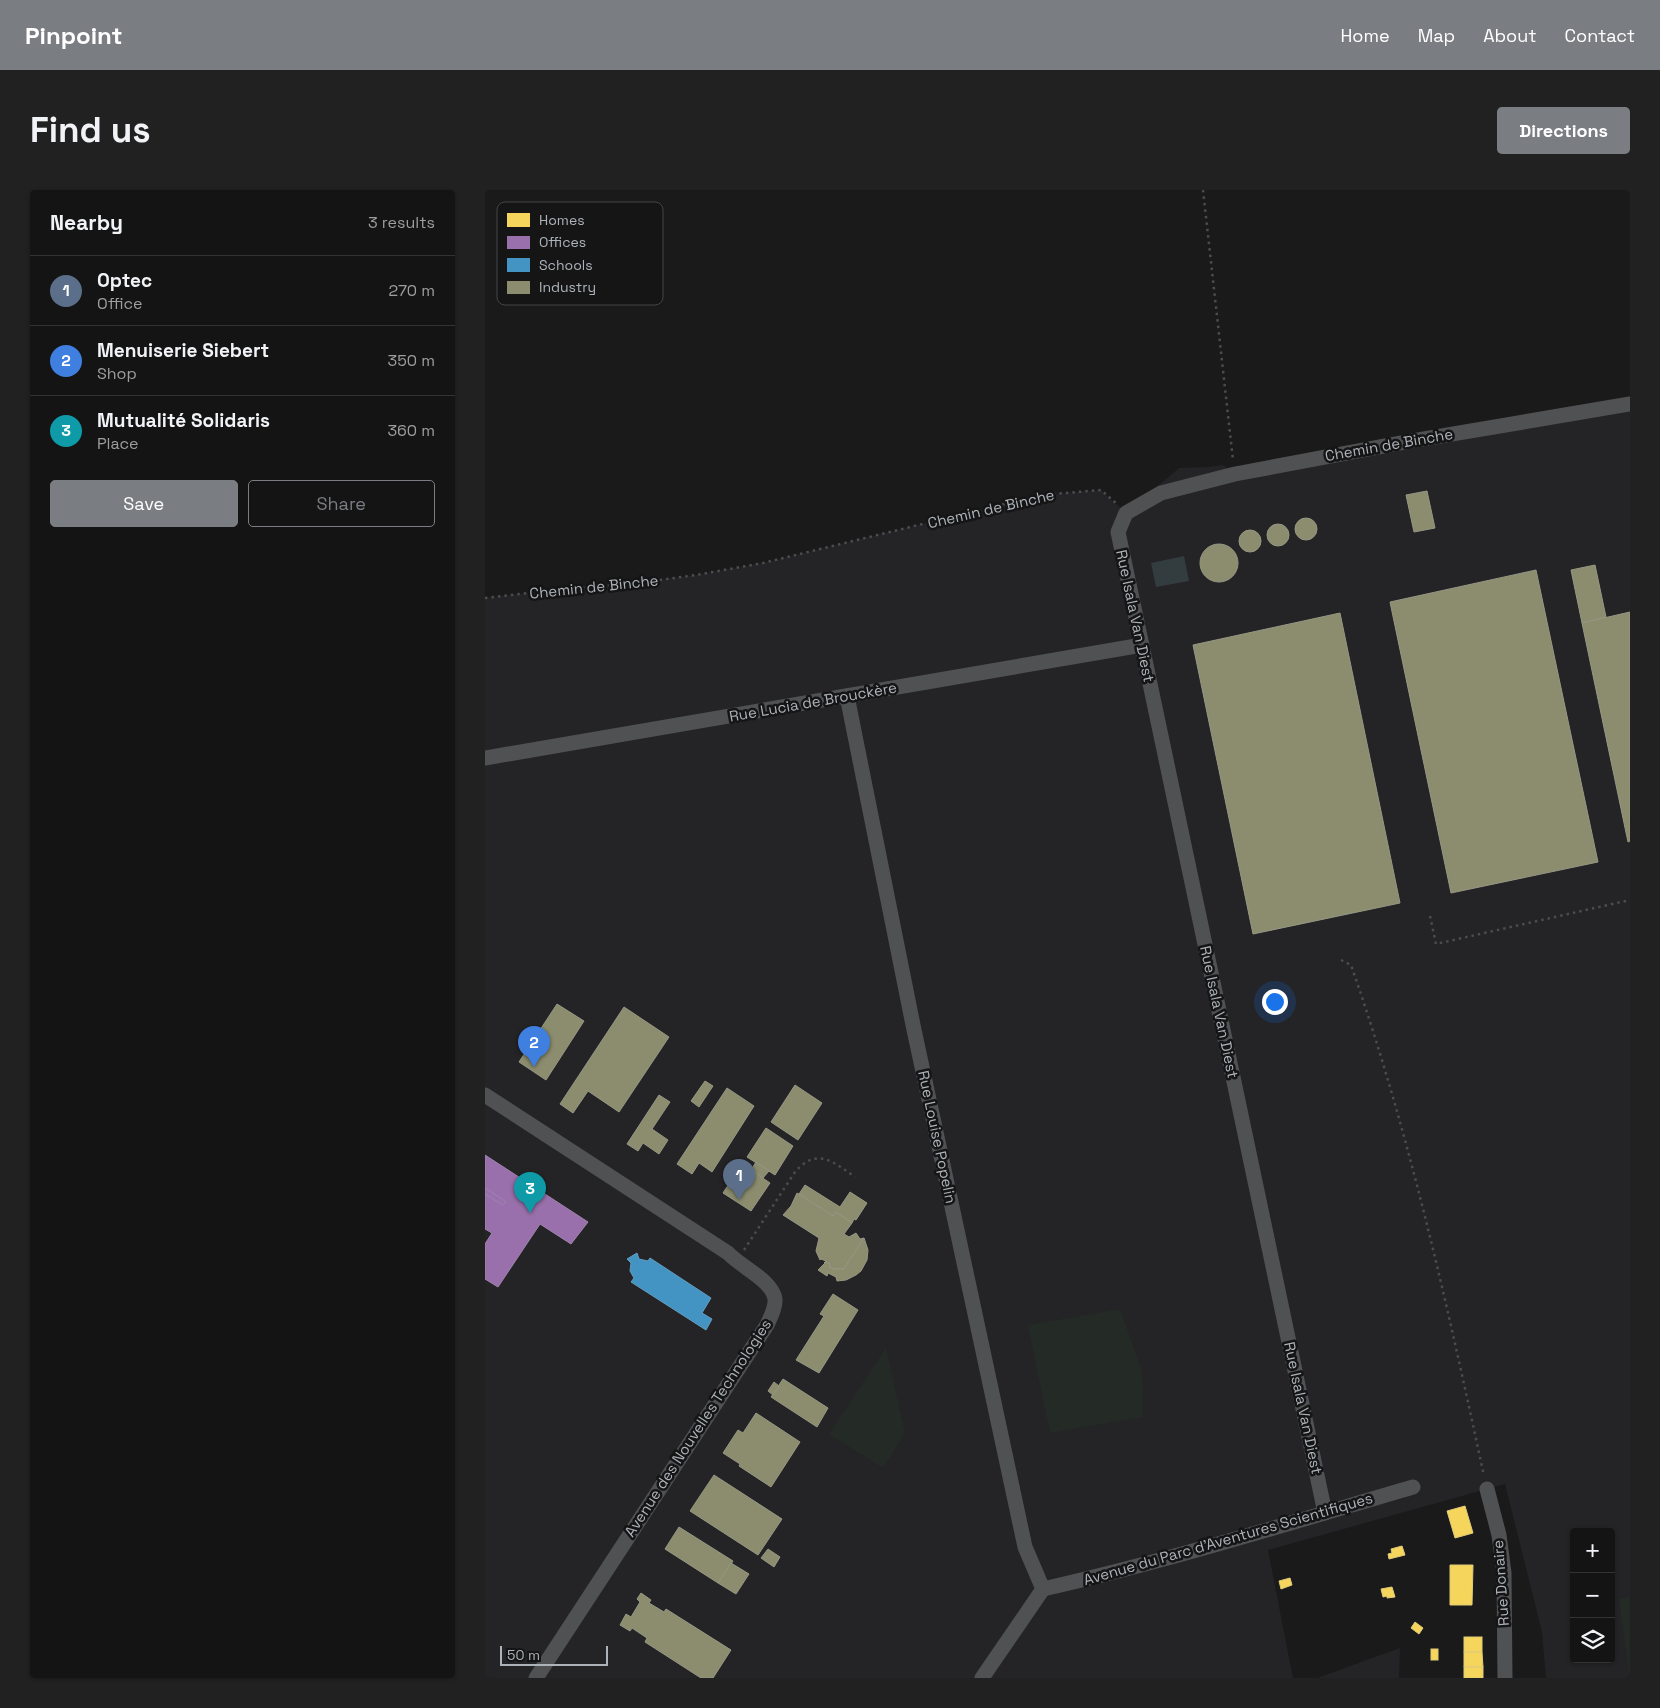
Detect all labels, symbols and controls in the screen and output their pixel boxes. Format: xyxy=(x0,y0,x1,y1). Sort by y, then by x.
text: Pinpoint xyxy=(25,20,122,51)
text: Home xyxy=(1341,24,1390,47)
text: Map xyxy=(1418,24,1455,47)
text: About xyxy=(1483,24,1537,47)
text: Contact xyxy=(1565,24,1635,47)
button: Directions xyxy=(1497,107,1630,154)
text: Find us xyxy=(30,108,151,152)
legend xyxy=(497,202,663,305)
text: Nearby xyxy=(50,209,123,236)
text: Homes xyxy=(539,211,585,229)
text: 3 results xyxy=(368,212,435,233)
text: Offices xyxy=(539,233,586,251)
text: Schools xyxy=(539,256,593,274)
text: Optec xyxy=(97,268,152,293)
text: Industry xyxy=(539,278,596,296)
text: 1 xyxy=(62,280,70,301)
text: 270 m xyxy=(388,280,435,301)
text: Office xyxy=(97,293,143,314)
text: Menuiserie Siebert xyxy=(97,338,269,363)
text: 2 xyxy=(61,350,71,371)
text: 350 m xyxy=(388,350,435,371)
text: Shop xyxy=(97,363,137,384)
text: Mutualité Solidaris xyxy=(97,408,270,433)
text: 3 xyxy=(61,420,71,441)
text: 360 m xyxy=(387,420,435,441)
street label: Chemin de Binche xyxy=(1323,424,1454,465)
text: Place xyxy=(97,433,139,454)
button: Save xyxy=(50,480,238,527)
button: Share xyxy=(248,480,435,527)
street label: Chemin de Binche xyxy=(926,485,1056,532)
street label: Rue Isala Van Diest xyxy=(1112,548,1159,684)
street label: Chemin de Binche xyxy=(529,570,659,603)
street label: Rue Lucia de Brouckère xyxy=(728,677,898,726)
street label: Rue Isala Van Diest xyxy=(1196,944,1243,1080)
your location xyxy=(1262,989,1288,1015)
pin: 2 xyxy=(518,1026,550,1067)
street label: Rue Louise Popelin xyxy=(914,1069,961,1205)
pin: 1 xyxy=(723,1159,755,1200)
pin: 3 xyxy=(514,1172,546,1213)
street label: Avenue des Nouvelles Technologies xyxy=(620,1315,775,1540)
street label: Rue Isala Van Diest xyxy=(1280,1340,1327,1476)
street label: Avenue du Parc d'Aventures Scientifiques xyxy=(1081,1488,1375,1589)
map controls xyxy=(1570,1528,1615,1663)
button: + xyxy=(1570,1528,1615,1573)
street label: Rue Donaire xyxy=(1488,1539,1513,1627)
button: − xyxy=(1570,1573,1615,1618)
button: layers xyxy=(1570,1618,1615,1663)
scale bar xyxy=(500,1643,607,1666)
text: 50 m xyxy=(507,1646,540,1664)

